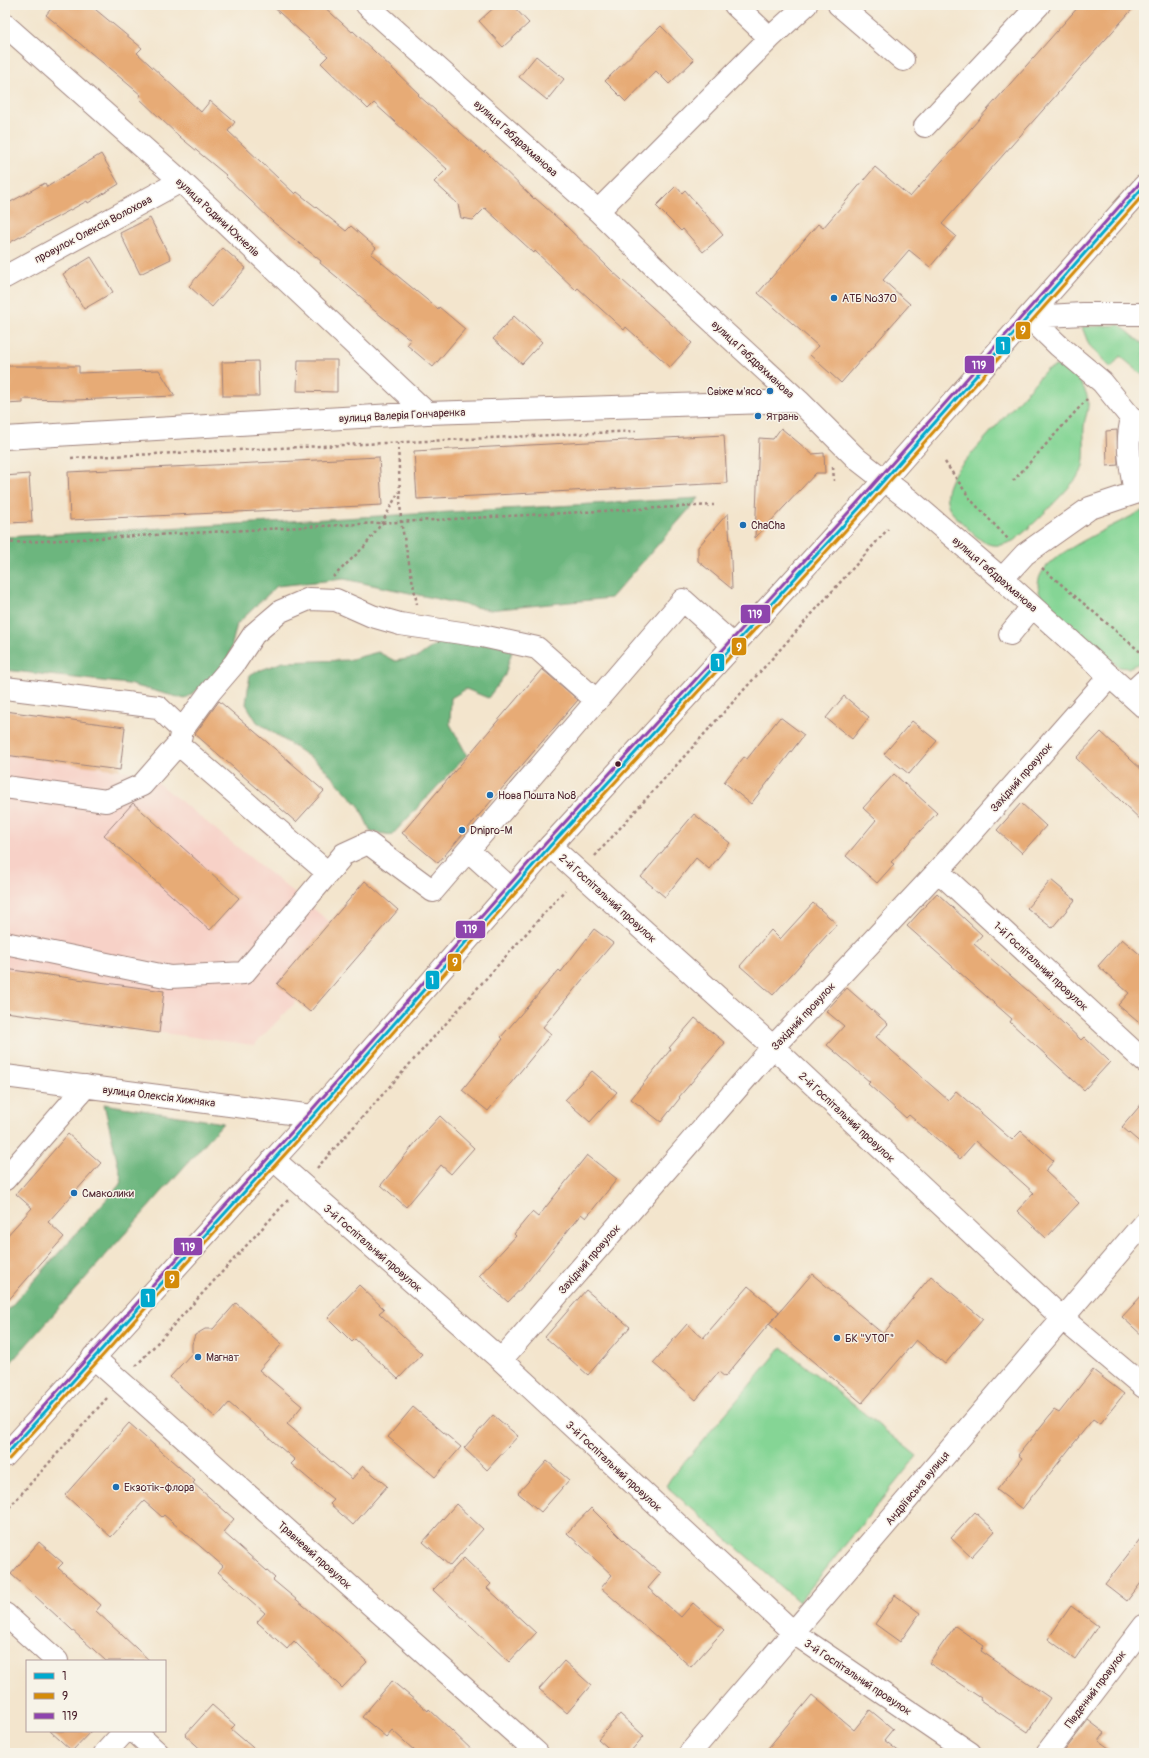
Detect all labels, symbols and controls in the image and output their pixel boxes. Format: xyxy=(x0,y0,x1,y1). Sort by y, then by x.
street label: вулиця Габдрахманова xyxy=(471,97,560,179)
street label: вулиця Родини Юхнелів xyxy=(173,175,262,260)
street label: провулок Олексія Волохова xyxy=(32,193,154,266)
place label: АТБ №370 xyxy=(842,292,897,305)
marker: АТБ №370 xyxy=(829,293,839,303)
street label: вулиця Габдрахманова xyxy=(709,318,797,401)
line badge: 9 xyxy=(1015,321,1031,340)
text: 9 xyxy=(1020,324,1026,337)
line badge: 1 xyxy=(995,336,1011,355)
text: 1 xyxy=(1001,340,1005,353)
line badge: 119 xyxy=(964,355,995,374)
text: 119 xyxy=(972,359,986,372)
place label: Свіже м'ясо xyxy=(707,385,762,398)
marker: Свіже м'ясо xyxy=(765,386,775,396)
street label: вулиця Валерія Гончаренка xyxy=(338,406,466,425)
place label: Ятрань xyxy=(766,410,799,423)
marker: Ятрань xyxy=(753,411,763,421)
place label: ChaCha xyxy=(751,519,785,532)
marker: ChaCha xyxy=(738,520,748,530)
street label: вулиця Габдрахманова xyxy=(950,534,1040,615)
line badge: 119 xyxy=(740,604,771,624)
text: 119 xyxy=(748,608,762,621)
line badge: 9 xyxy=(731,637,747,656)
text: 9 xyxy=(736,641,742,654)
line badge: 1 xyxy=(710,653,725,672)
text: 1 xyxy=(716,657,720,670)
street label: Західний провулок xyxy=(988,740,1055,815)
unlabelled marker xyxy=(613,759,623,769)
place label: Нова Пошта №8 xyxy=(498,789,576,802)
marker: Нова Пошта №8 xyxy=(485,790,495,800)
place label: Dnipro-M xyxy=(470,824,513,837)
marker: Dnipro-M xyxy=(457,825,467,835)
street label: 2-й Госпітальний провулок xyxy=(556,851,659,946)
street label: 1-й Госпітальний провулок xyxy=(991,919,1091,1014)
line badge: 119 xyxy=(455,920,486,939)
text: 119 xyxy=(463,923,477,936)
line badge: 9 xyxy=(447,953,462,972)
text: 9 xyxy=(452,956,458,969)
line badge: 1 xyxy=(425,970,440,990)
text: 1 xyxy=(430,974,434,987)
street label: Західний провулок xyxy=(769,979,838,1053)
street label: 2-й Госпітальний провулок xyxy=(796,1069,898,1165)
street label: вулиця Олексія Хижняка xyxy=(102,1083,216,1110)
place label: Смаколики xyxy=(82,1187,134,1200)
marker: Смаколики xyxy=(69,1188,79,1198)
street label: 3-й Госпітальний провулок xyxy=(321,1202,425,1295)
street label: Західний провулок xyxy=(556,1222,623,1297)
line badge: 119 xyxy=(173,1237,203,1256)
text: 119 xyxy=(181,1241,195,1254)
line badge: 9 xyxy=(164,1270,180,1289)
text: 9 xyxy=(169,1273,175,1286)
line badge: 1 xyxy=(140,1288,156,1308)
text: 1 xyxy=(146,1292,150,1305)
place label: БК "УТОГ" xyxy=(845,1332,894,1345)
marker: БК "УТОГ" xyxy=(832,1333,842,1343)
place label: Магнат xyxy=(206,1351,239,1364)
marker: Магнат xyxy=(193,1352,203,1362)
street label: 3-й Госпітальний провулок xyxy=(563,1418,665,1514)
street label: Андріївська вулиця xyxy=(883,1449,952,1528)
place label: Екзотік-флора xyxy=(124,1481,194,1494)
marker: Екзотік-флора xyxy=(111,1482,121,1492)
street label: Травневий провулок xyxy=(275,1519,355,1592)
street label: 3-й Госпітальний провулок xyxy=(802,1637,914,1718)
street label: Південний провулок xyxy=(1062,1648,1129,1731)
legend xyxy=(26,1660,166,1732)
text: 1 xyxy=(62,1669,67,1684)
text: 9 xyxy=(62,1689,68,1704)
text: 119 xyxy=(62,1709,78,1724)

